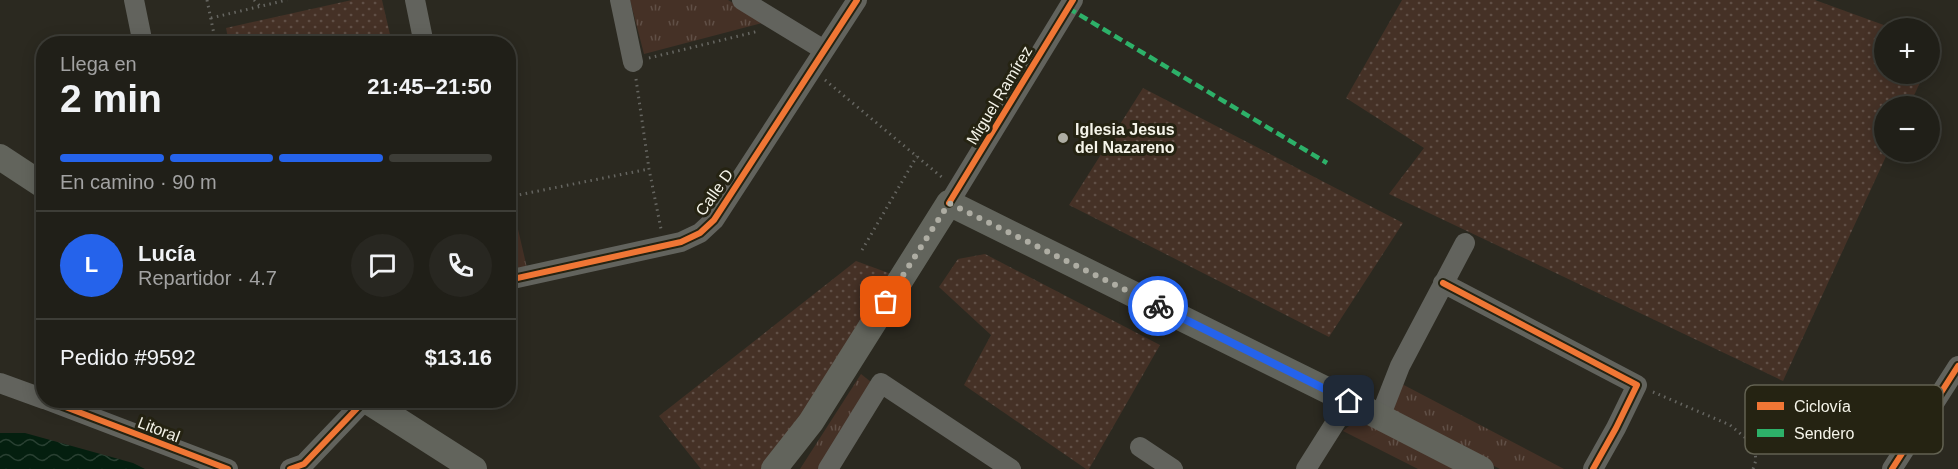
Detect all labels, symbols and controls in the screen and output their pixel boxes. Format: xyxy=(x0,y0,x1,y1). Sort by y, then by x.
map controls xyxy=(1874,18,1940,162)
button: + xyxy=(1874,18,1940,84)
street label: Miguel Ramírez xyxy=(963,43,1036,148)
text: Llega en xyxy=(60,53,137,75)
text: 21:45–21:50 xyxy=(367,74,492,99)
text: 2 min xyxy=(60,77,162,120)
button: − xyxy=(1874,96,1940,162)
place label: Iglesia Jesus del Nazareno xyxy=(1075,121,1175,156)
marker: Iglesia Jesus del Nazareno xyxy=(1056,131,1070,145)
street label: Calle D xyxy=(692,166,736,219)
text: En camino · 90 m xyxy=(60,171,217,193)
button: chat xyxy=(351,234,414,297)
button: phone xyxy=(429,234,492,297)
text: Lucía xyxy=(138,241,195,266)
text: L xyxy=(85,252,98,277)
text: Repartidor · 4.7 xyxy=(138,267,277,289)
pin xyxy=(860,276,911,327)
courier xyxy=(1128,276,1188,336)
icon: bag xyxy=(869,285,902,318)
icon: bike xyxy=(1142,290,1175,323)
text: Pedido #9592 xyxy=(60,345,196,370)
text: $13.16 xyxy=(425,345,492,370)
pin xyxy=(1323,375,1374,426)
icon: home xyxy=(1332,384,1365,417)
legend xyxy=(1745,385,1943,454)
text: Ciclovía xyxy=(1794,398,1851,415)
street label: Litoral xyxy=(135,414,182,445)
text: Sendero xyxy=(1794,425,1855,442)

